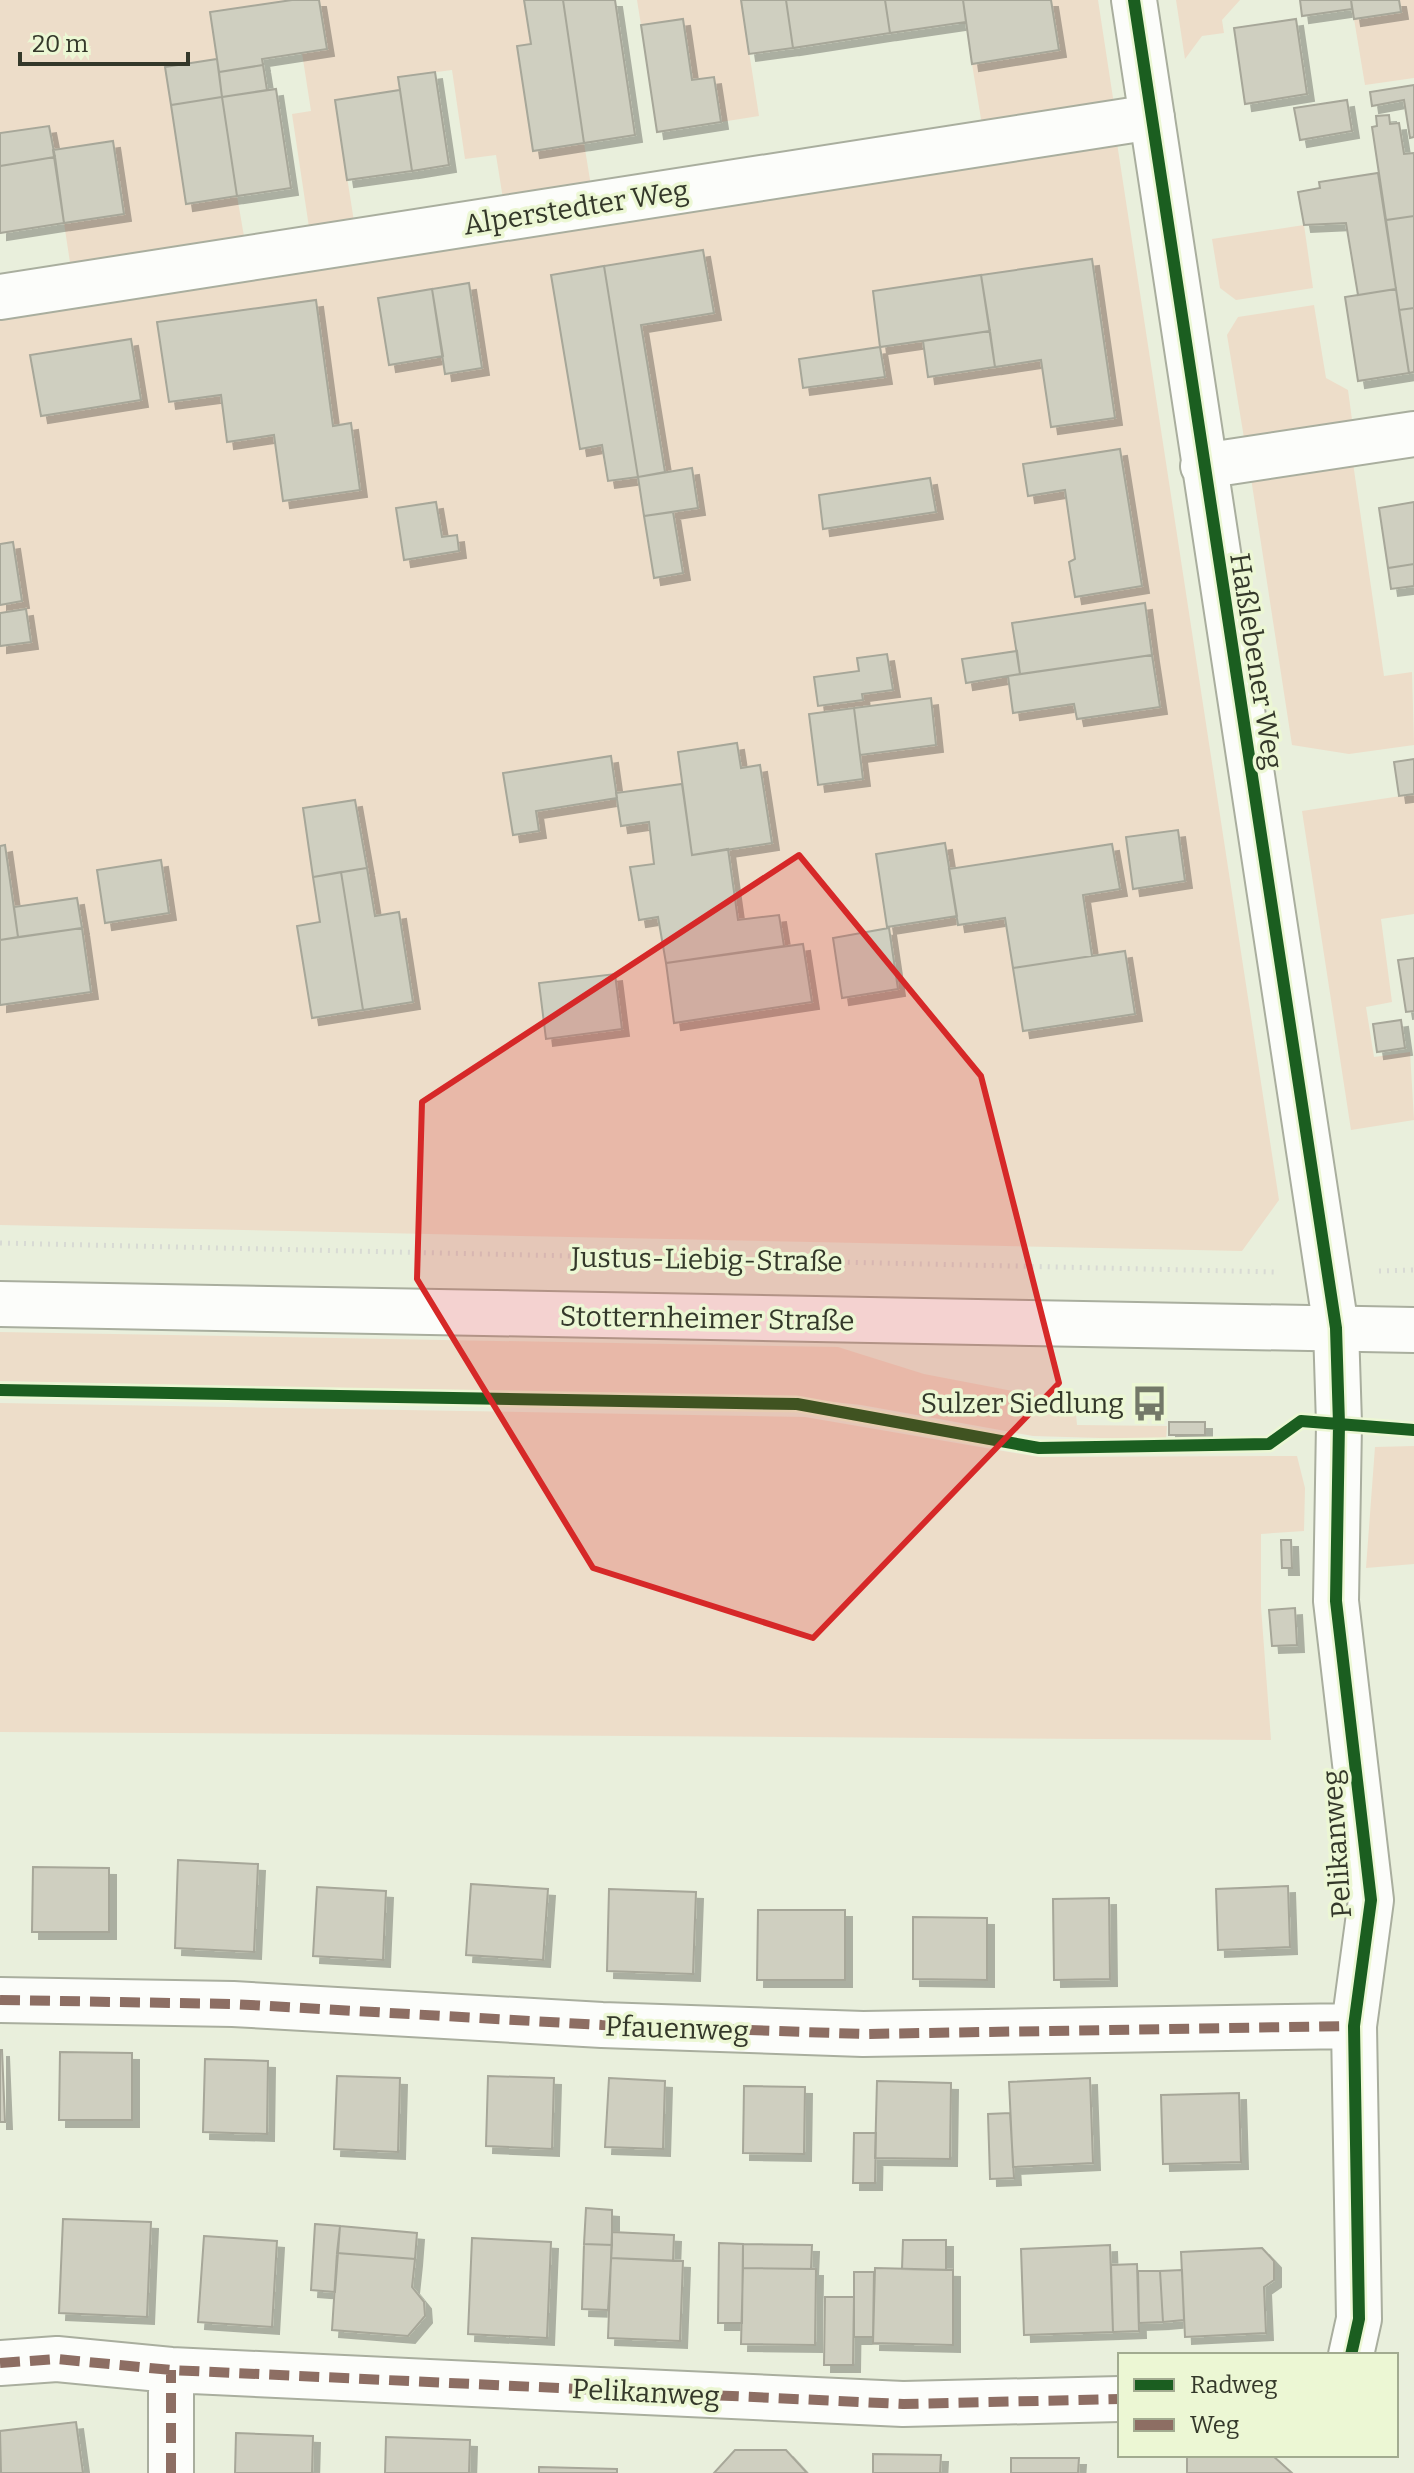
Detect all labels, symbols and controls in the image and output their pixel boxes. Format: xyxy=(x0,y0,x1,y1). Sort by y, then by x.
scale bar xyxy=(20,16,188,66)
text: 20 m xyxy=(32,30,88,58)
street label: Alperstedter Weg xyxy=(461,173,691,242)
street label: Haßlebener Weg xyxy=(1223,551,1290,772)
street label: Justus-Liebig-Straße xyxy=(570,1241,843,1278)
street label: Stotternheimer Straße xyxy=(559,1299,855,1338)
bus stop icon: Sulzer Siedlung xyxy=(1131,1384,1169,1422)
place label: Sulzer Siedlung xyxy=(921,1387,1124,1420)
street label: Pelikanweg xyxy=(1315,1769,1358,1919)
street label: Pfauenweg xyxy=(605,2009,749,2047)
legend xyxy=(1118,2353,1398,2457)
text: Radweg xyxy=(1190,2371,1278,2399)
street label: Pelikanweg xyxy=(571,2372,721,2413)
text: Weg xyxy=(1190,2411,1239,2439)

